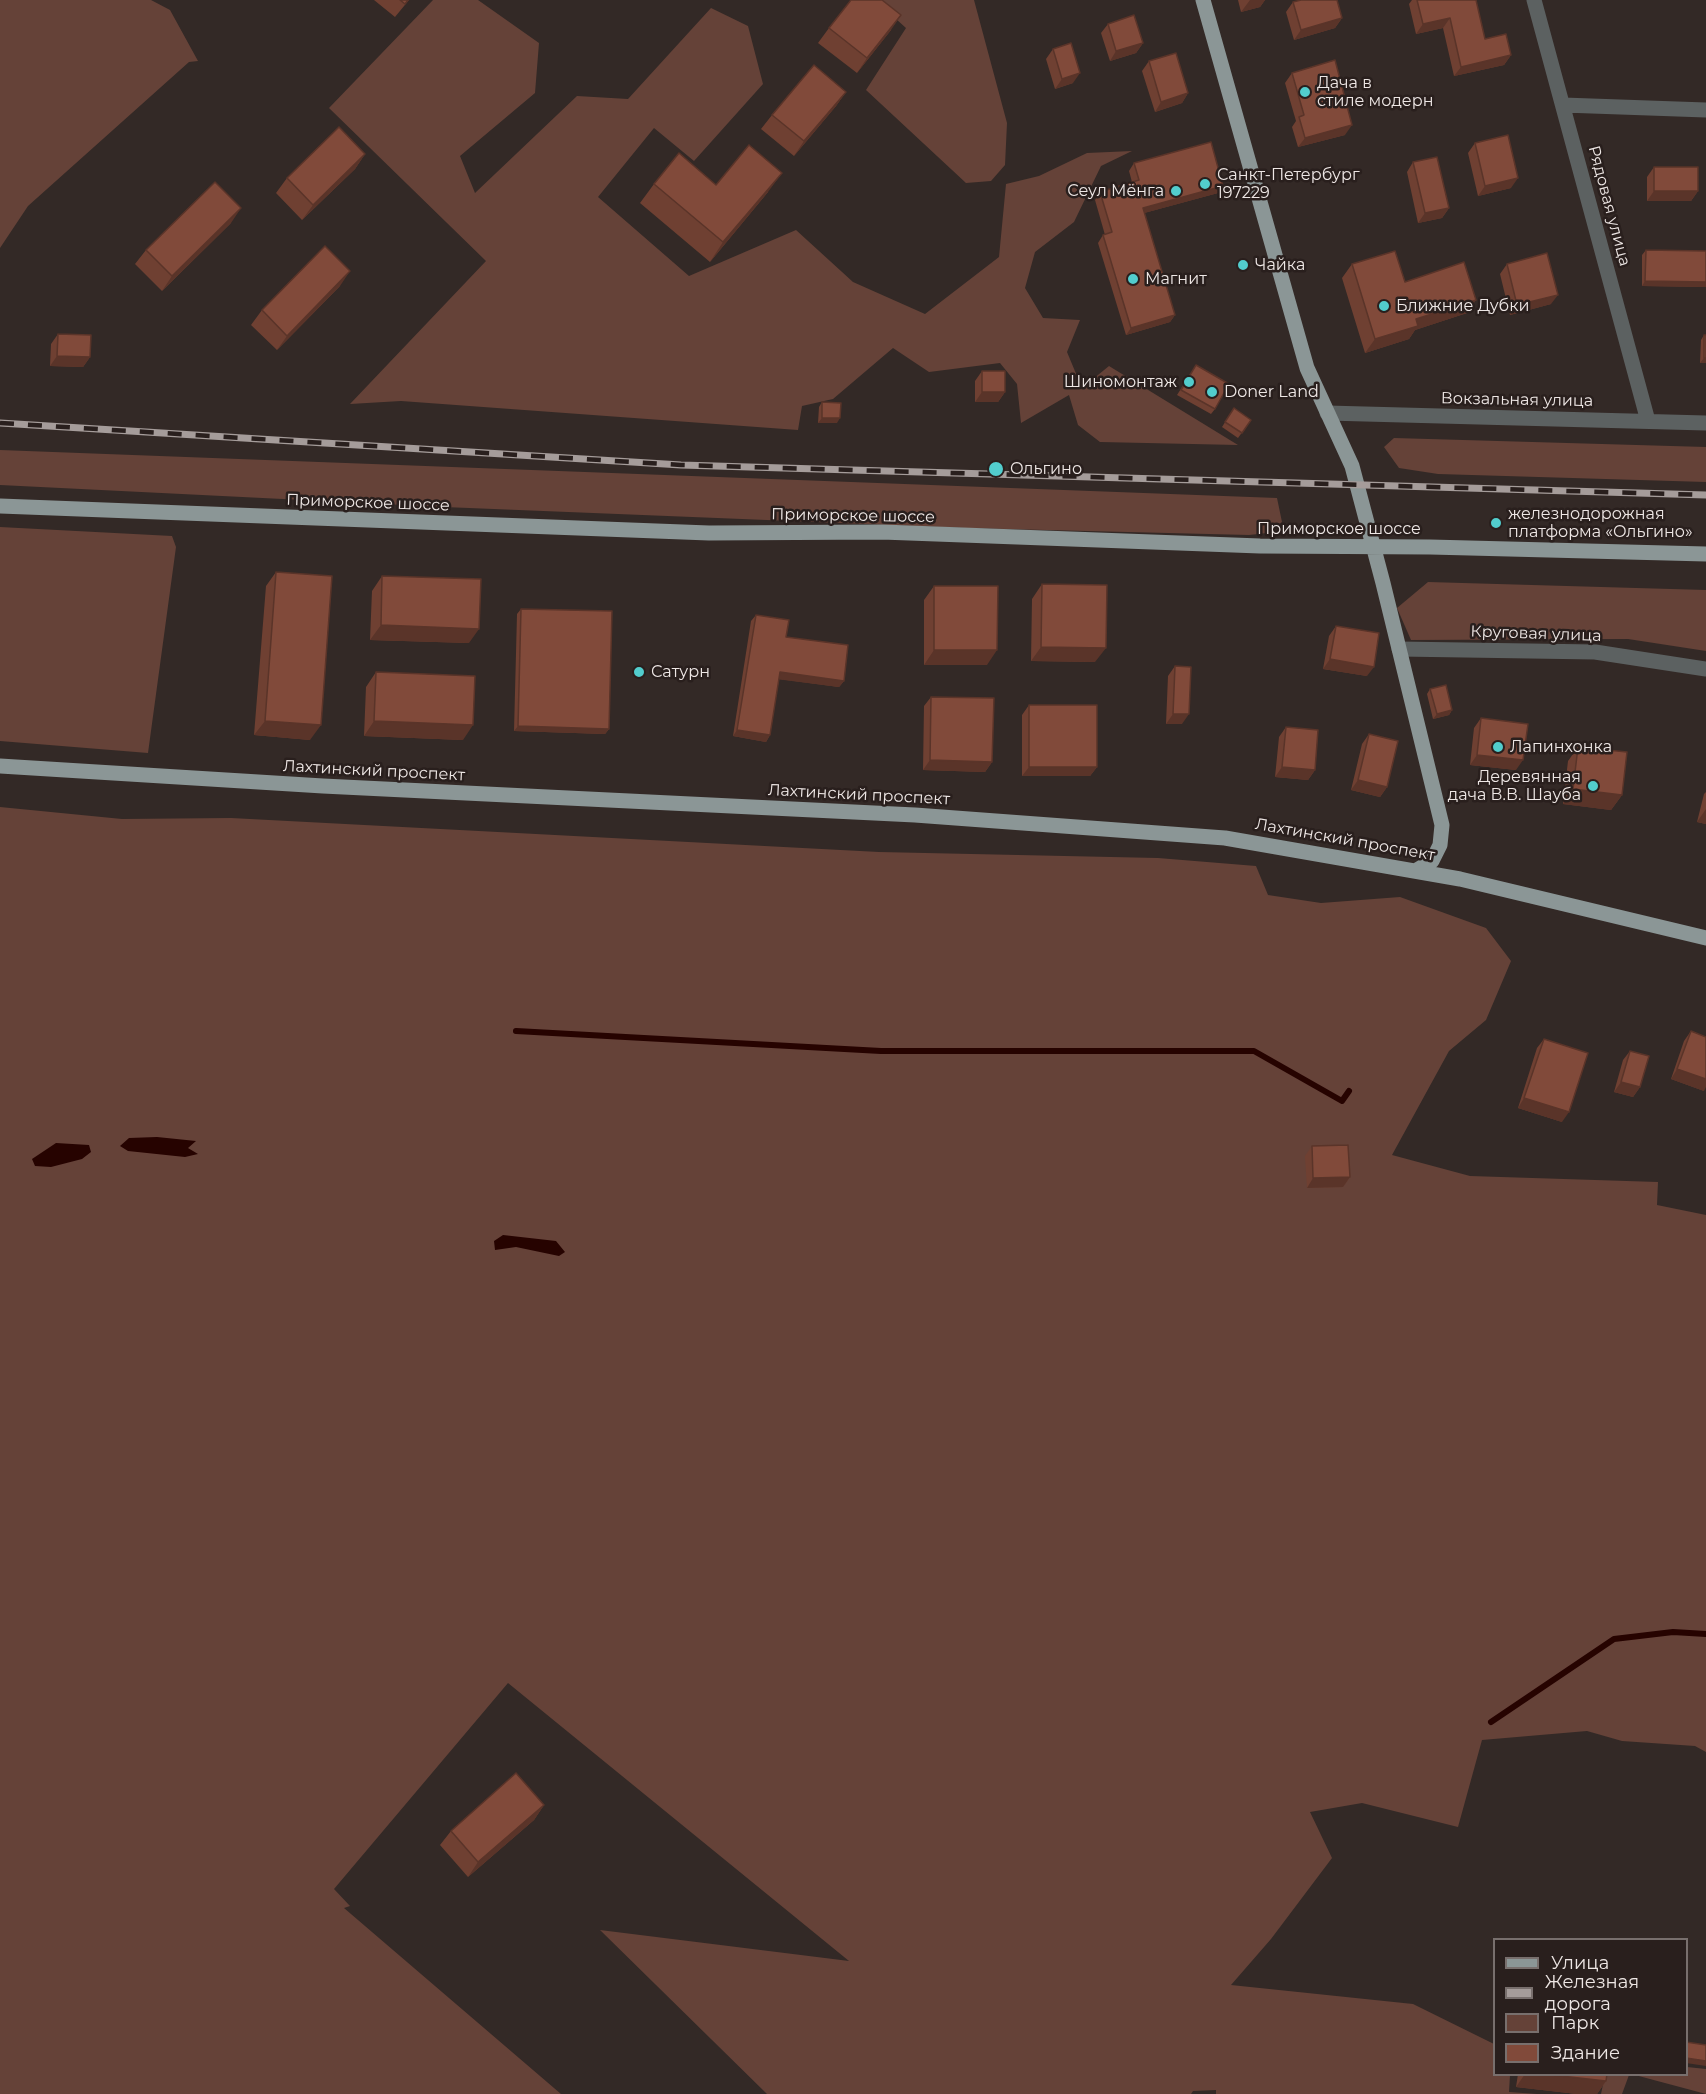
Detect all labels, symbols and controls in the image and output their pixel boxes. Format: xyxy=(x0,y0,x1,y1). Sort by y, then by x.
place label: Дача в стиле модерн xyxy=(1317,73,1433,111)
marker: Дача в стиле модерн xyxy=(1298,85,1312,99)
street label: Рядовая улица xyxy=(1584,144,1634,268)
place label: Санкт-Петербург 197229 xyxy=(1217,165,1359,203)
marker: Санкт-Петербург 197229 xyxy=(1198,177,1212,191)
place label: Сеул Мёнга xyxy=(1067,181,1164,201)
marker: Сеул Мёнга xyxy=(1169,184,1183,198)
place label: Чайка xyxy=(1255,255,1305,275)
marker: Чайка xyxy=(1236,258,1250,272)
place label: Магнит xyxy=(1145,269,1207,289)
marker: Магнит xyxy=(1126,272,1140,286)
place label: Ближние Дубки xyxy=(1396,296,1529,316)
marker: Ближние Дубки xyxy=(1377,299,1391,313)
place label: Шиномонтаж xyxy=(1064,372,1177,392)
marker: Шиномонтаж xyxy=(1182,375,1196,389)
place label: Doner Land xyxy=(1224,382,1319,402)
marker: Doner Land xyxy=(1205,385,1219,399)
street label: Вокзальная улица xyxy=(1441,389,1593,411)
place label: Ольгино xyxy=(1010,459,1082,479)
marker: Ольгино xyxy=(987,460,1005,478)
street label: Приморское шоссе xyxy=(286,491,450,515)
place label: железнодорожная платформа «Ольгино» xyxy=(1508,504,1693,542)
street label: Приморское шоссе xyxy=(771,505,935,527)
marker: железнодорожная платформа «Ольгино» xyxy=(1489,516,1503,530)
street label: Приморское шоссе xyxy=(1257,519,1421,539)
street label: Круговая улица xyxy=(1470,622,1602,646)
place label: Сатурн xyxy=(651,662,710,682)
marker: Сатурн xyxy=(632,665,646,679)
place label: Лапинхонка xyxy=(1510,737,1612,757)
marker: Лапинхонка xyxy=(1491,740,1505,754)
street label: Лахтинский проспект xyxy=(282,757,466,785)
place label: Деревянная дача В.В. Шауба xyxy=(1448,767,1581,805)
marker: Деревянная дача В.В. Шауба xyxy=(1586,779,1600,793)
street label: Лахтинский проспект xyxy=(767,781,951,809)
street label: Лахтинский проспект xyxy=(1254,815,1436,865)
legend xyxy=(1493,1938,1688,2076)
text: Улица xyxy=(1551,1952,1609,1974)
text: Железная дорога xyxy=(1545,1971,1639,2015)
text: Парк xyxy=(1551,2012,1599,2034)
text: Здание xyxy=(1551,2042,1620,2064)

